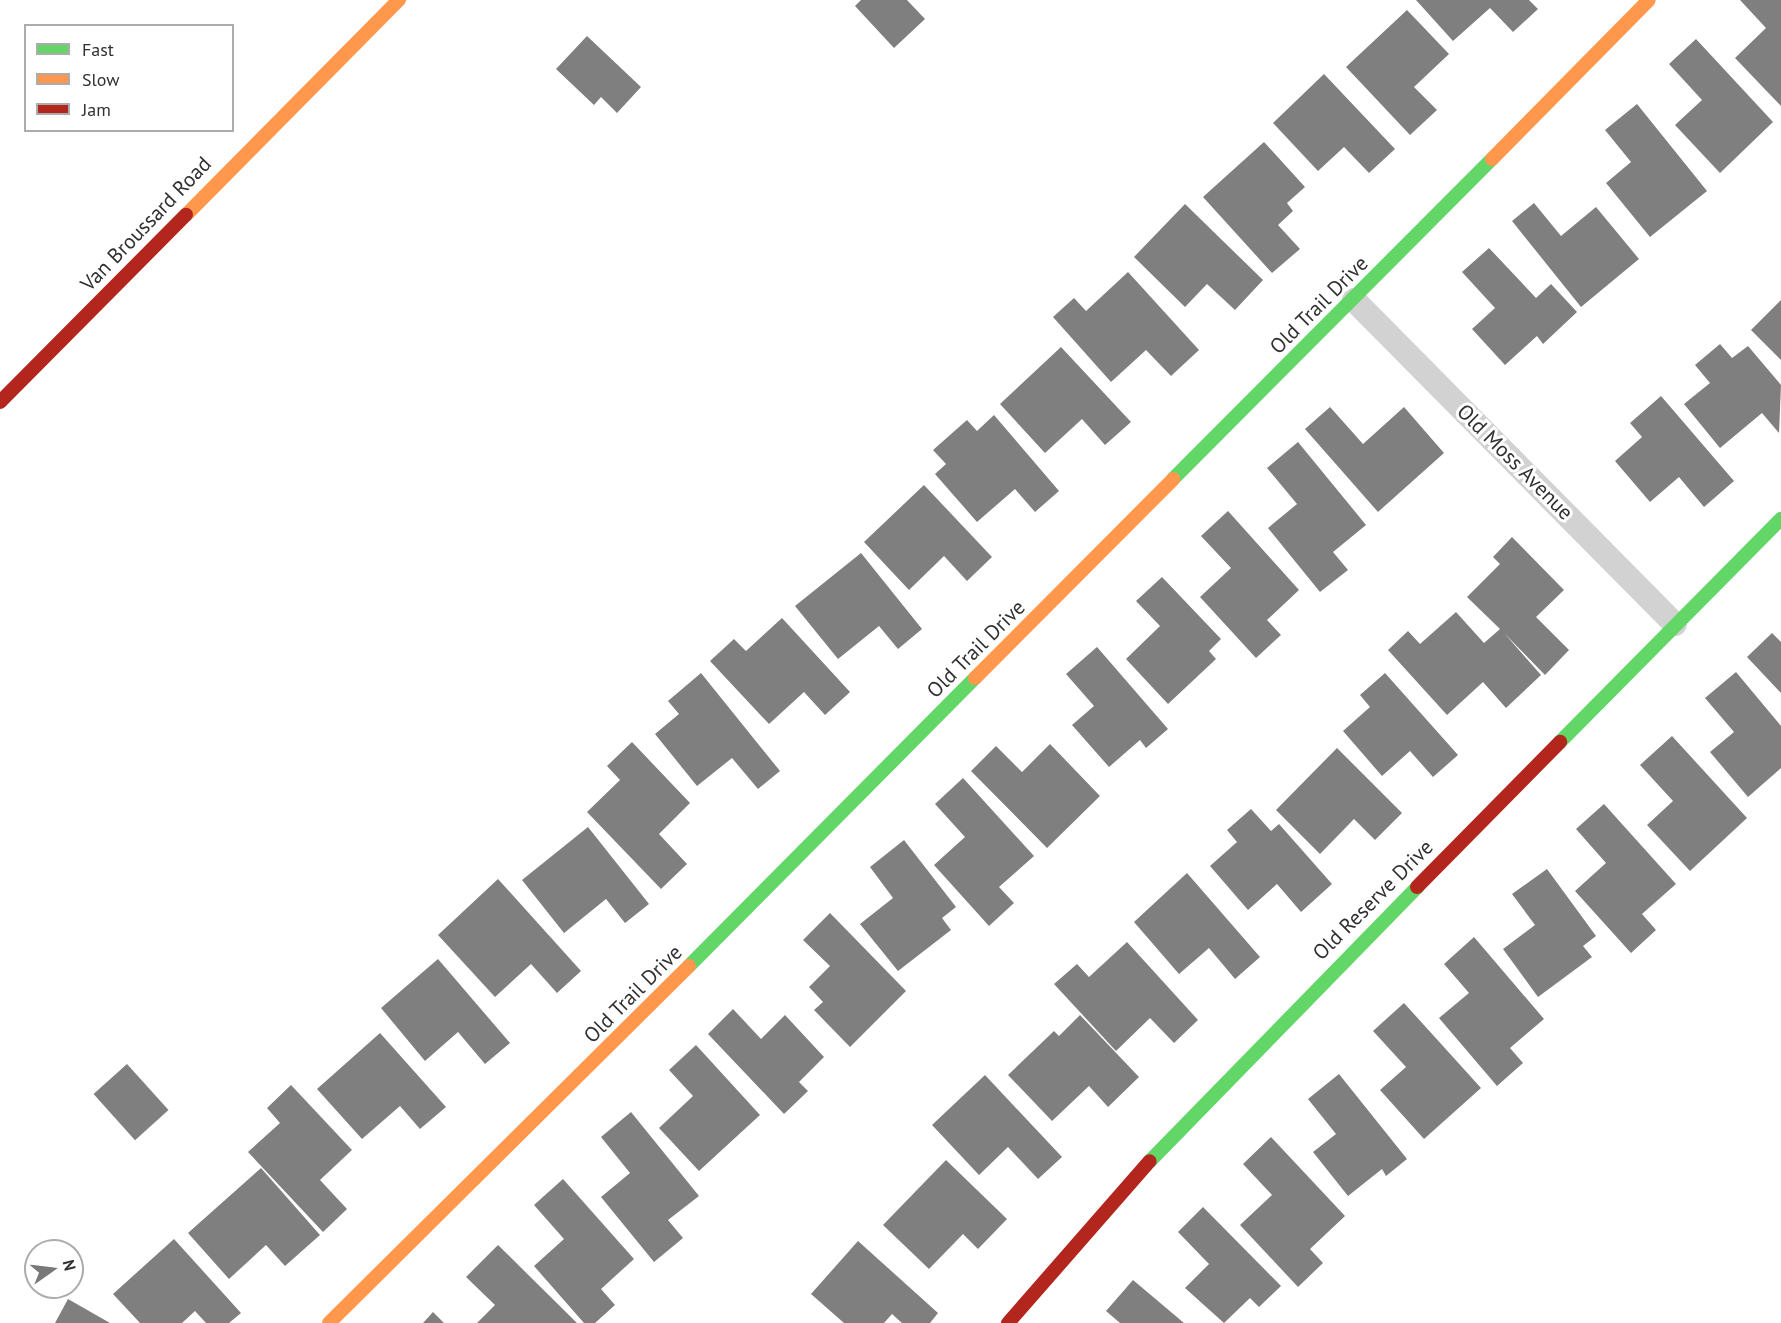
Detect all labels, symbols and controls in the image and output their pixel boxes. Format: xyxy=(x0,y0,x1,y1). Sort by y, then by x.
legend xyxy=(24,24,234,132)
text: Fast xyxy=(82,38,114,61)
text: Slow xyxy=(82,68,120,91)
text: Jam xyxy=(82,98,111,121)
street label: Van Broussard Road xyxy=(75,152,217,296)
street label: Old Trail Drive xyxy=(1265,251,1373,359)
street label: Old Moss Avenue xyxy=(1452,399,1578,525)
street label: Old Trail Drive xyxy=(922,595,1030,703)
street label: Old Reserve Drive xyxy=(1308,835,1438,965)
street label: Old Trail Drive xyxy=(579,940,687,1048)
north arrow xyxy=(24,1239,84,1299)
text: N xyxy=(59,1258,80,1273)

